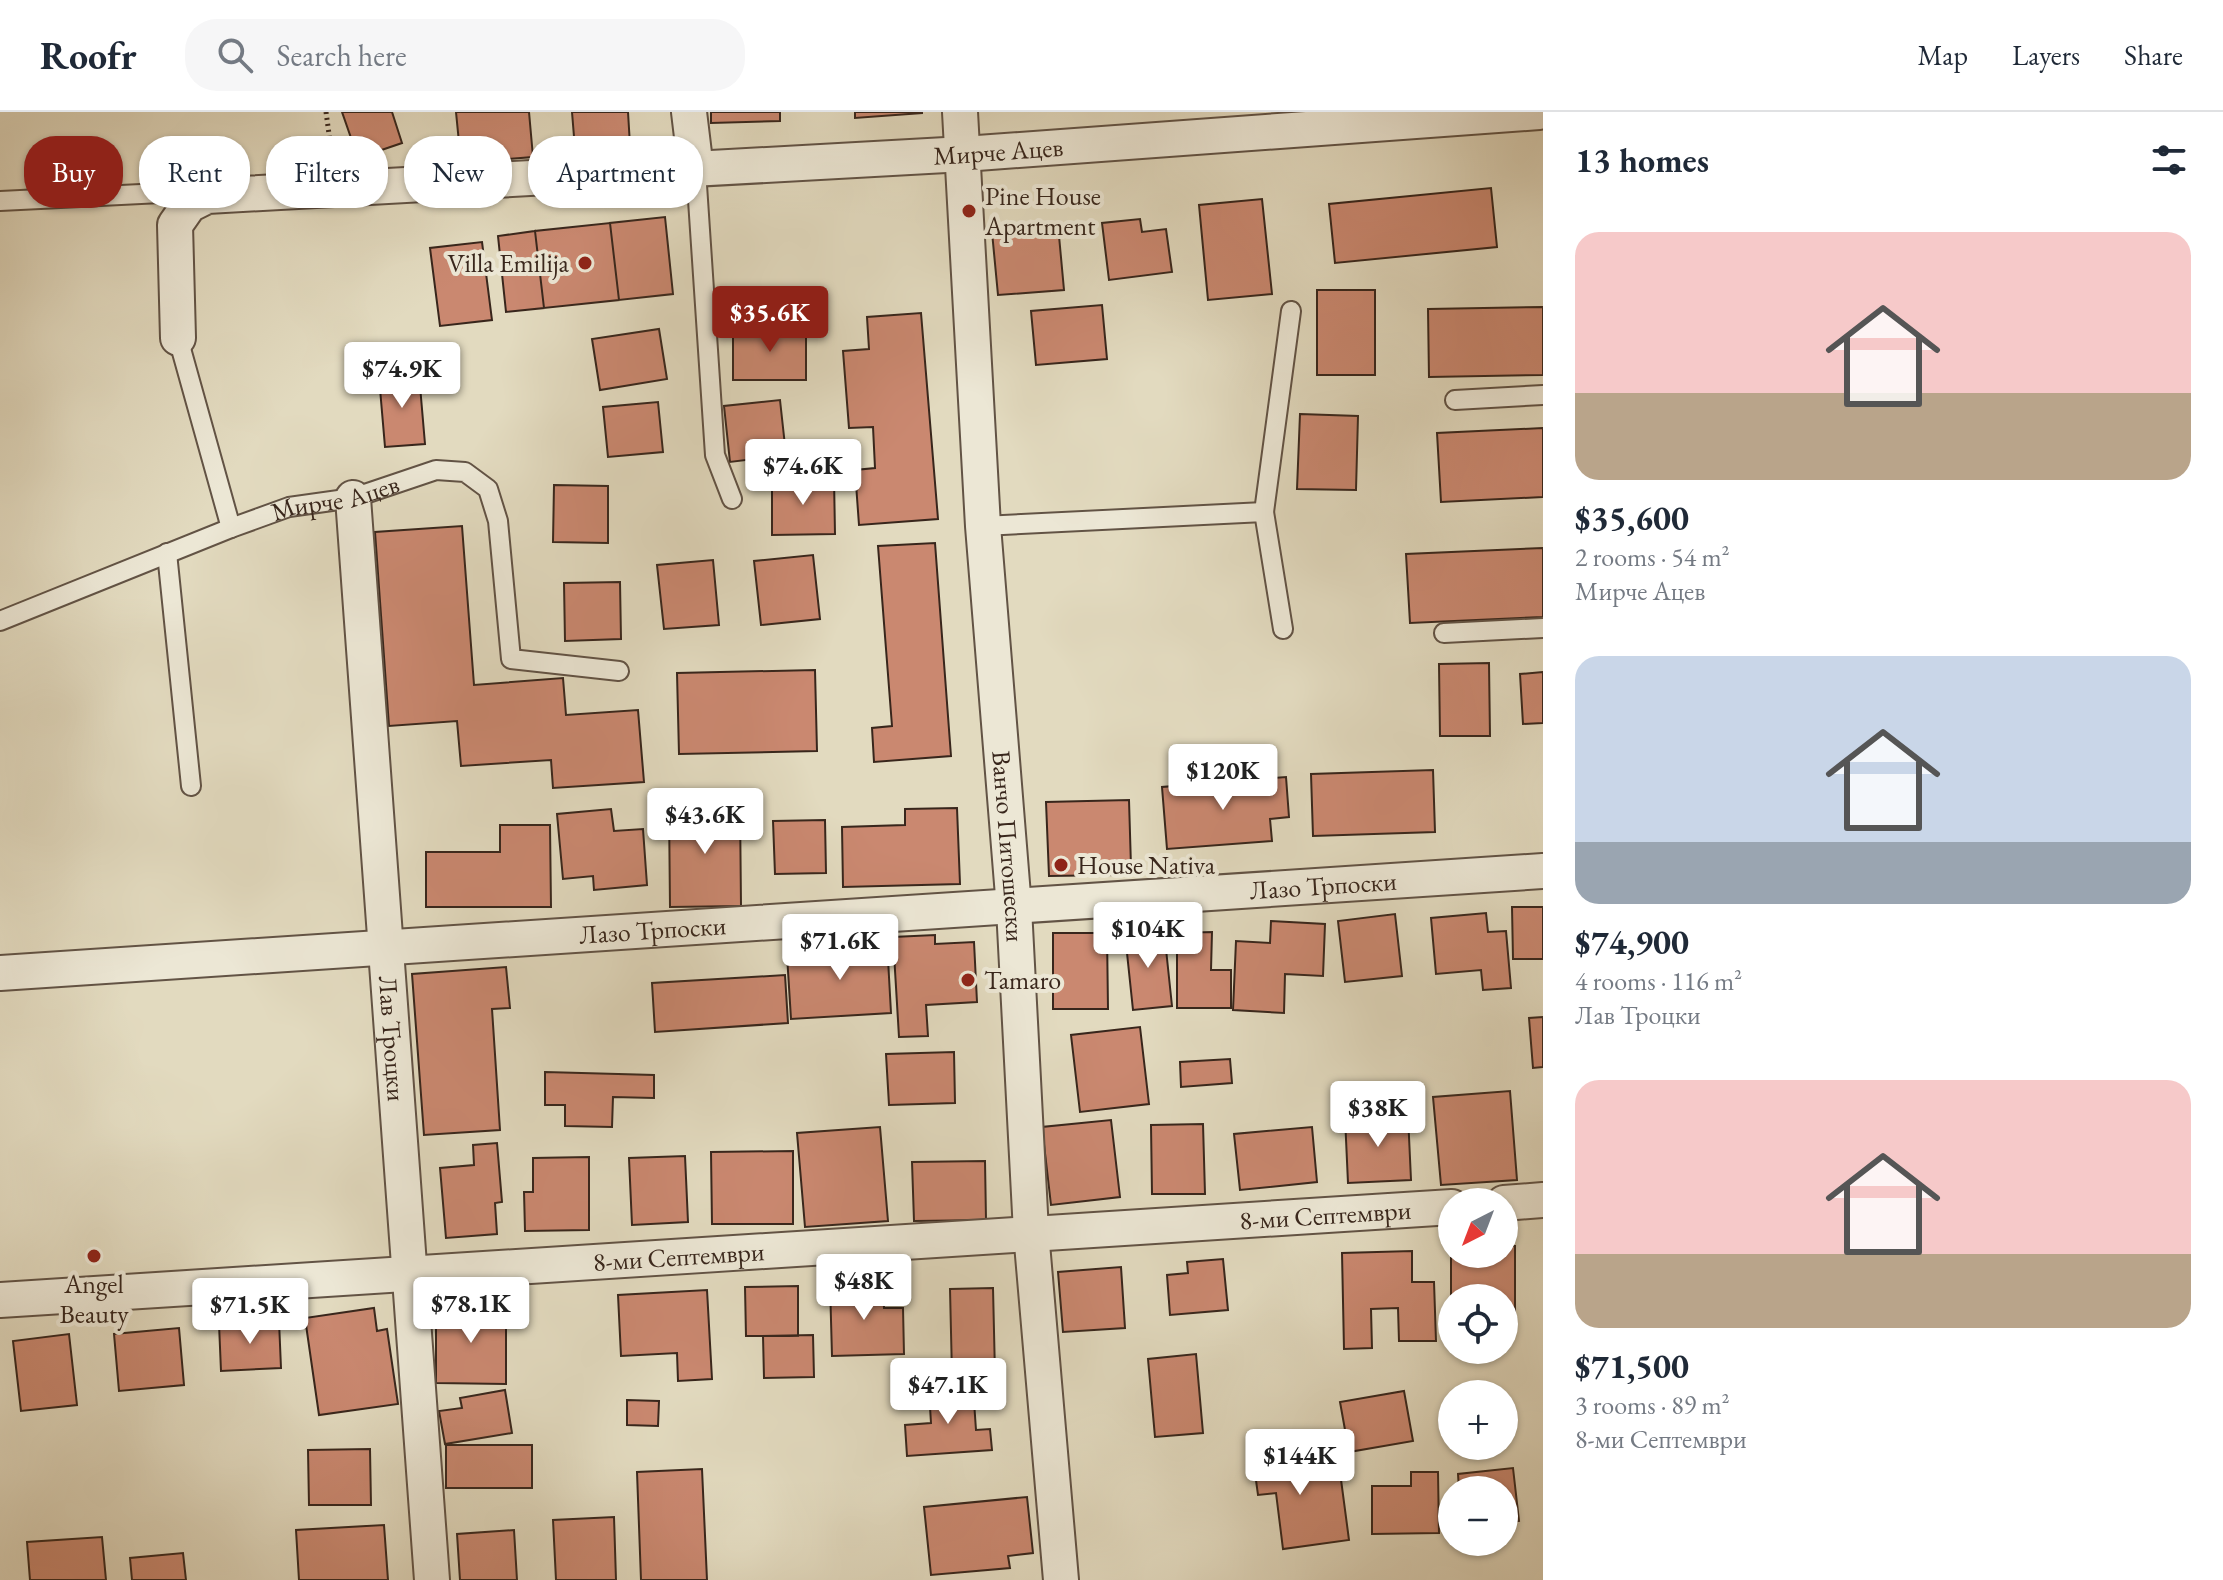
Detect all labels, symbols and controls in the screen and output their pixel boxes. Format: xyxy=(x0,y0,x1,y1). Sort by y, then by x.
search box xyxy=(185,19,745,91)
text: Roofr xyxy=(40,31,137,80)
icon: search xyxy=(213,33,257,77)
text: Search here xyxy=(277,36,407,75)
text: Map xyxy=(1918,37,1968,73)
text: Layers xyxy=(2012,37,2080,73)
text: Share xyxy=(2124,37,2183,73)
street label: Мирче Ацев xyxy=(932,130,1064,173)
chip: Buy xyxy=(24,136,123,208)
chip: Rent xyxy=(139,136,250,208)
chip: Filters xyxy=(266,136,388,208)
chip: New xyxy=(404,136,512,208)
chip: Apartment xyxy=(528,136,703,208)
text: 13 homes xyxy=(1575,138,1709,182)
icon: filters xyxy=(2147,138,2191,182)
place label: Pine House Apartment xyxy=(984,179,1101,243)
marker: Pine House Apartment xyxy=(960,202,978,220)
place label: Villa Emilija xyxy=(448,246,570,280)
marker: Villa Emilija xyxy=(576,254,594,272)
icon: home xyxy=(1811,284,1955,428)
pin: $35.6K xyxy=(705,286,835,354)
text: $35.6K xyxy=(730,295,810,329)
pin: $74.9K xyxy=(337,342,467,410)
text: $74.9K xyxy=(362,351,442,385)
pin: $74.6K xyxy=(738,439,868,507)
text: $74.6K xyxy=(763,448,843,482)
street label: Мирче Ацев xyxy=(266,467,403,529)
text: $35,600 xyxy=(1575,496,1689,540)
text: 2 rooms · 54 m² xyxy=(1575,540,1730,574)
text: Мирче Ацев xyxy=(1575,574,1705,608)
icon: home xyxy=(1811,708,1955,852)
pin: $120K xyxy=(1167,744,1279,812)
street label: Ванчо Питошески xyxy=(984,749,1033,943)
text: $120K xyxy=(1186,753,1260,787)
pin: $43.6K xyxy=(640,788,770,856)
text: $43.6K xyxy=(665,797,745,831)
place label: House Nativa xyxy=(1077,848,1216,882)
marker: House Nativa xyxy=(1052,856,1070,874)
street label: Лазо Трпоски xyxy=(1249,864,1398,907)
pin: $104K xyxy=(1092,902,1204,970)
street label: Лазо Трпоски xyxy=(578,908,727,952)
text: $104K xyxy=(1111,911,1185,945)
pin: $71.6K xyxy=(775,914,905,982)
text: $74,900 xyxy=(1575,920,1689,964)
text: $71.6K xyxy=(800,923,880,957)
place label: Tamaro xyxy=(984,963,1061,997)
text: 4 rooms · 116 m² xyxy=(1575,964,1742,998)
marker: Tamaro xyxy=(959,971,977,989)
street label: Лав Троцки xyxy=(371,975,414,1103)
text: Лав Троцки xyxy=(1575,998,1701,1032)
pin: $38K xyxy=(1331,1081,1425,1149)
text: $38K xyxy=(1348,1090,1408,1124)
icon: home xyxy=(1811,1132,1955,1276)
north arrow xyxy=(1438,1188,1518,1268)
map controls xyxy=(1438,1188,1518,1556)
street label: 8-ми Септември xyxy=(1238,1193,1412,1238)
street label: 8-ми Септември xyxy=(592,1234,766,1279)
marker: Angel Beauty xyxy=(85,1247,103,1265)
pin: $48K xyxy=(817,1254,911,1322)
text: $48K xyxy=(834,1263,894,1297)
place label: Angel Beauty xyxy=(59,1267,129,1331)
pin: $78.1K xyxy=(406,1277,536,1345)
pin: $71.5K xyxy=(185,1278,315,1346)
button: locate xyxy=(1438,1284,1518,1364)
text: $78.1K xyxy=(431,1286,511,1320)
text: $71.5K xyxy=(210,1287,290,1321)
text: $71,500 xyxy=(1575,1344,1689,1388)
pin: $47.1K xyxy=(883,1358,1013,1426)
text: $47.1K xyxy=(908,1367,988,1401)
button: + xyxy=(1438,1380,1518,1460)
text: 3 rooms · 89 m² xyxy=(1575,1388,1730,1422)
text: 8-ми Септември xyxy=(1575,1422,1747,1456)
pin: $144K xyxy=(1244,1429,1356,1497)
text: $144K xyxy=(1263,1438,1337,1472)
button: − xyxy=(1438,1476,1518,1556)

